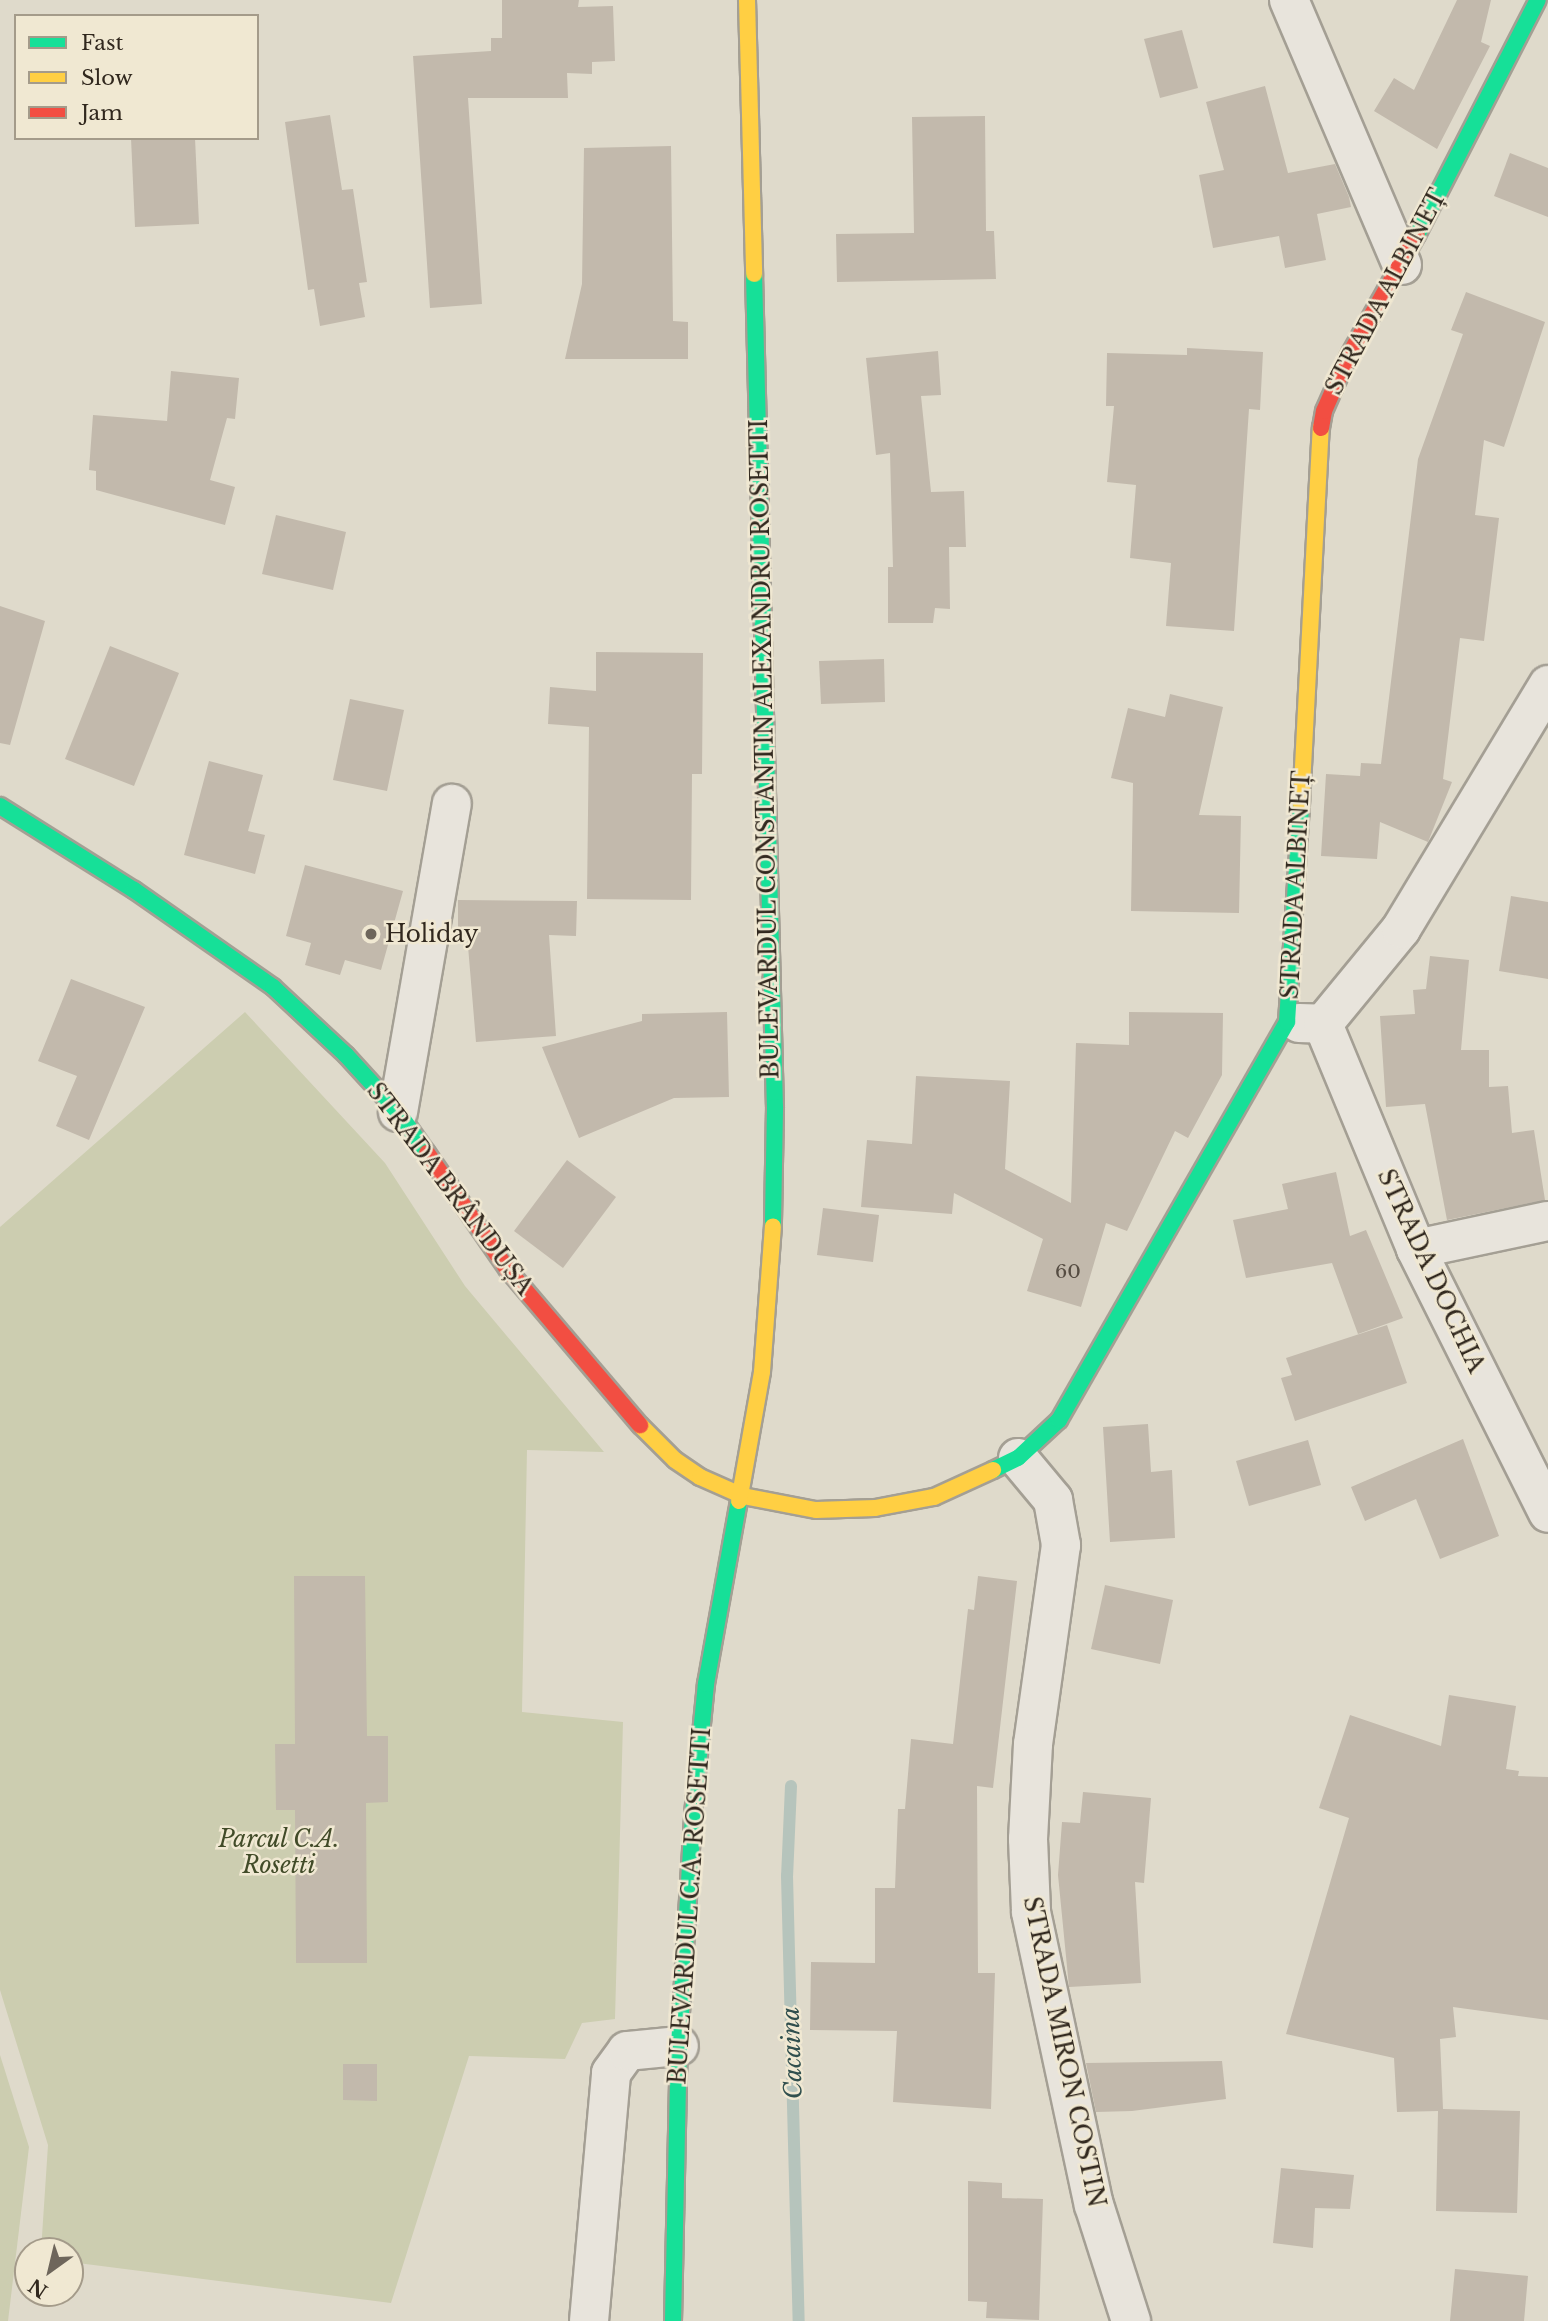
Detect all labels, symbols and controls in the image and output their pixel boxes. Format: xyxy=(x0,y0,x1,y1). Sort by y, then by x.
legend xyxy=(14,14,259,140)
text: Fast xyxy=(81,30,123,56)
text: Slow xyxy=(81,65,133,91)
text: Jam xyxy=(81,100,123,126)
street label: STRADA ALBINEȚ xyxy=(1320,184,1452,400)
street label: BULEVARDUL CONSTANTIN ALEXANDRU ROSETTI xyxy=(745,418,785,1080)
street label: STRADA ALBINEȚ xyxy=(1276,769,1316,1001)
place label: Holiday xyxy=(385,920,478,948)
marker: Holiday xyxy=(363,926,379,942)
street label: STRADA BRÂNDUȘA xyxy=(361,1077,539,1301)
street label: STRADA DOCHIA xyxy=(1372,1164,1490,1378)
house number: 60 xyxy=(1055,1261,1081,1283)
street label: BULEVARDUL C.A. ROSETTI xyxy=(664,1726,716,2086)
park label: Parcul C.A. Rosetti xyxy=(218,1825,340,1879)
street label: STRADA MIRON COSTIN xyxy=(1017,1894,1111,2210)
water label: Cacaina xyxy=(776,2006,808,2100)
north arrow xyxy=(14,2237,84,2307)
text: N xyxy=(24,2274,52,2303)

